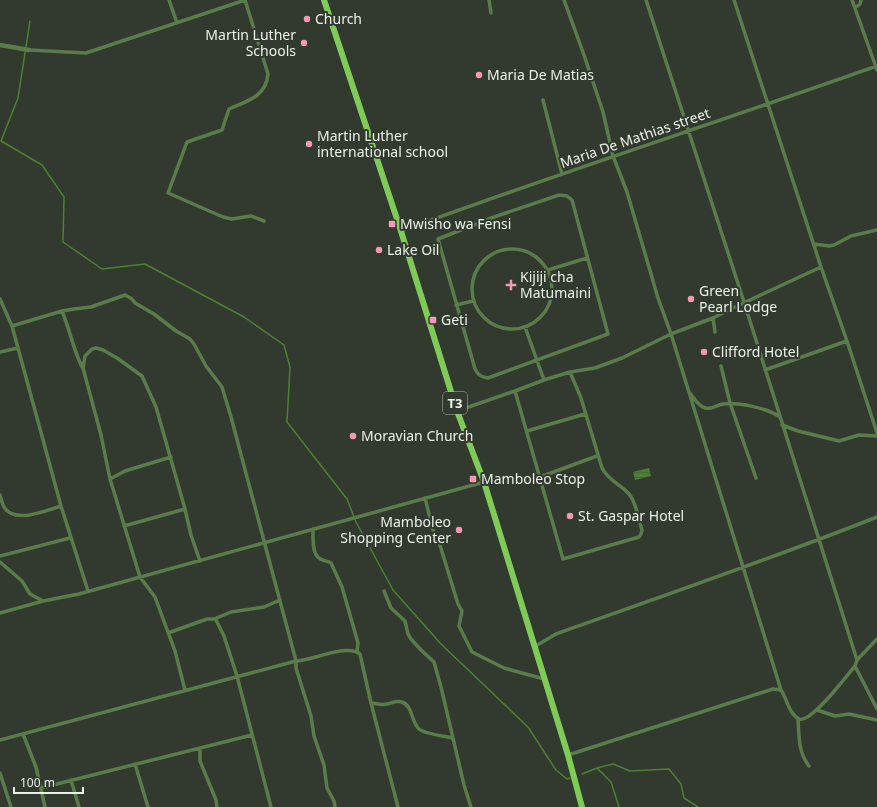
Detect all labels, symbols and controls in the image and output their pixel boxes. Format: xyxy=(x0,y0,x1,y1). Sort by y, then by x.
place label: Church xyxy=(315,9,362,28)
marker: Church xyxy=(302,14,312,24)
place label: Martin Luther Schools xyxy=(205,25,296,60)
marker: Martin Luther Schools xyxy=(299,38,309,48)
place label: Maria De Matias xyxy=(487,65,594,84)
marker: Maria De Matias xyxy=(474,70,484,80)
street label: Maria De Mathias street xyxy=(557,103,712,172)
place label: Martin Luther international school xyxy=(317,126,448,161)
marker: Martin Luther international school xyxy=(304,139,314,149)
place label: Mwisho wa Fensi xyxy=(400,214,511,233)
marker: Mwisho wa Fensi xyxy=(387,219,397,229)
place label: Lake Oil xyxy=(387,240,439,259)
marker: Lake Oil xyxy=(374,245,384,255)
place label: Kijiji cha Matumaini xyxy=(520,267,591,302)
marker: Kijiji cha Matumaini xyxy=(505,279,517,291)
place label: Green Pearl Lodge xyxy=(699,281,777,316)
marker: Green Pearl Lodge xyxy=(686,294,696,304)
place label: Geti xyxy=(441,310,468,329)
marker: Geti xyxy=(428,315,438,325)
place label: Clifford Hotel xyxy=(712,342,799,361)
marker: Clifford Hotel xyxy=(699,347,709,357)
road number: T3 xyxy=(443,392,467,414)
place label: Moravian Church xyxy=(361,426,473,445)
marker: Moravian Church xyxy=(348,431,358,441)
place label: Mamboleo Stop xyxy=(481,469,585,488)
marker: Mamboleo Stop xyxy=(468,474,478,484)
place label: St. Gaspar Hotel xyxy=(578,506,684,525)
marker: St. Gaspar Hotel xyxy=(565,511,575,521)
place label: Mamboleo Shopping Center xyxy=(340,512,451,547)
marker: Mamboleo Shopping Center xyxy=(454,525,464,535)
scale bar xyxy=(14,769,83,795)
text: 100 m xyxy=(20,774,55,791)

